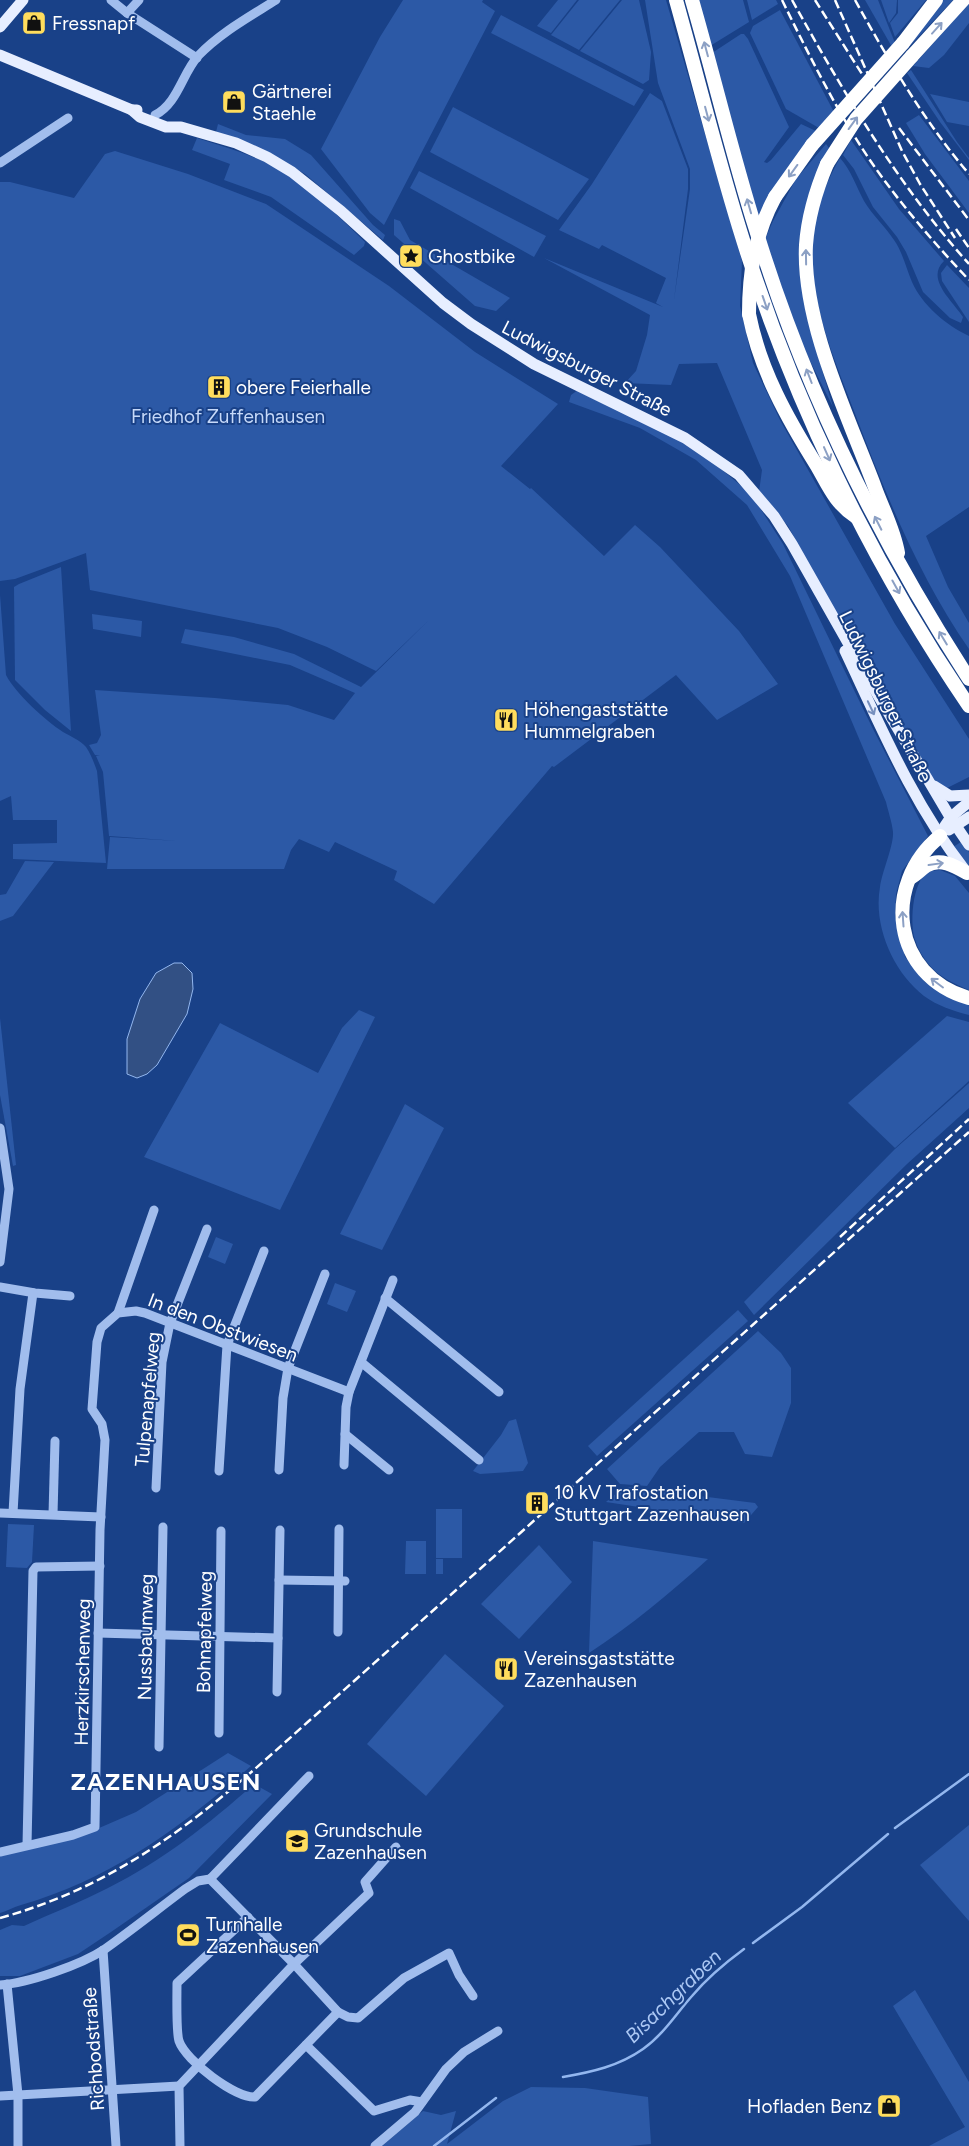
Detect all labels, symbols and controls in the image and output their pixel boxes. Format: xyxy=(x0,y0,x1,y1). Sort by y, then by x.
shop icon: Fressnapf xyxy=(21,10,47,36)
place label: Fressnapf xyxy=(52,12,135,35)
one-way arrow xyxy=(931,22,943,35)
one-way arrow xyxy=(701,42,710,58)
place label: Gärtnerei Staehle xyxy=(252,80,332,125)
shop icon: Gärtnerei Staehle xyxy=(221,89,247,115)
one-way arrow xyxy=(703,106,713,122)
one-way arrow xyxy=(848,116,858,130)
one-way arrow xyxy=(788,164,798,178)
one-way arrow xyxy=(743,199,753,215)
place icon: Ghostbike xyxy=(398,243,424,269)
place label: Ghostbike xyxy=(428,245,515,268)
one-way arrow xyxy=(801,249,811,266)
one-way arrow xyxy=(761,295,770,310)
street label: Ludwigsburger Straße xyxy=(498,316,676,421)
one-way arrow xyxy=(804,368,813,384)
building icon: obere Feierhalle xyxy=(206,374,232,400)
place label: obere Feierhalle xyxy=(236,376,371,399)
park label: Friedhof Zuffenhausen xyxy=(131,405,325,428)
one-way arrow xyxy=(822,446,832,461)
one-way arrow xyxy=(873,516,882,531)
one-way arrow xyxy=(892,579,901,594)
street label: Ludwigsburger Straße xyxy=(834,607,937,786)
one-way arrow xyxy=(937,631,947,645)
place label: Höhengaststätte Hummelgraben xyxy=(524,698,668,743)
one-way arrow xyxy=(867,700,877,715)
restaurant icon: Höhengaststätte Hummelgraben xyxy=(493,707,519,733)
one-way arrow xyxy=(927,859,943,869)
one-way arrow xyxy=(898,911,908,927)
one-way arrow xyxy=(931,977,944,988)
street label: In den Obstwiesen xyxy=(145,1288,301,1367)
street label: Tulpenapfelweg xyxy=(130,1331,165,1467)
place label: 10 kV Trafostation Stuttgart Zazenhausen xyxy=(554,1481,750,1526)
building icon: 10 kV Trafostation Stuttgart Zazenhausen xyxy=(524,1490,550,1516)
street label: Bohnapfelweg xyxy=(192,1571,217,1693)
street label: Nussbaumweg xyxy=(133,1573,158,1701)
street label: Herzkirschenweg xyxy=(70,1598,95,1746)
place label: Vereinsgaststätte Zazenhausen xyxy=(524,1647,675,1692)
restaurant icon: Vereinsgaststätte Zazenhausen xyxy=(493,1656,519,1682)
district label: ZAZENHAUSEN xyxy=(71,1767,261,1796)
place label: Grundschule Zazenhausen xyxy=(314,1819,427,1864)
school or university icon: Grundschule Zazenhausen xyxy=(284,1828,310,1854)
place label: Turnhalle Zazenhausen xyxy=(206,1913,319,1958)
sports icon: Turnhalle Zazenhausen xyxy=(175,1922,201,1948)
water label: Bisachgraben xyxy=(620,1944,726,2048)
street label: Richbodstraße xyxy=(78,1986,109,2111)
shop icon: Hofladen Benz xyxy=(876,2093,902,2119)
place label: Hofladen Benz xyxy=(747,2095,872,2118)

